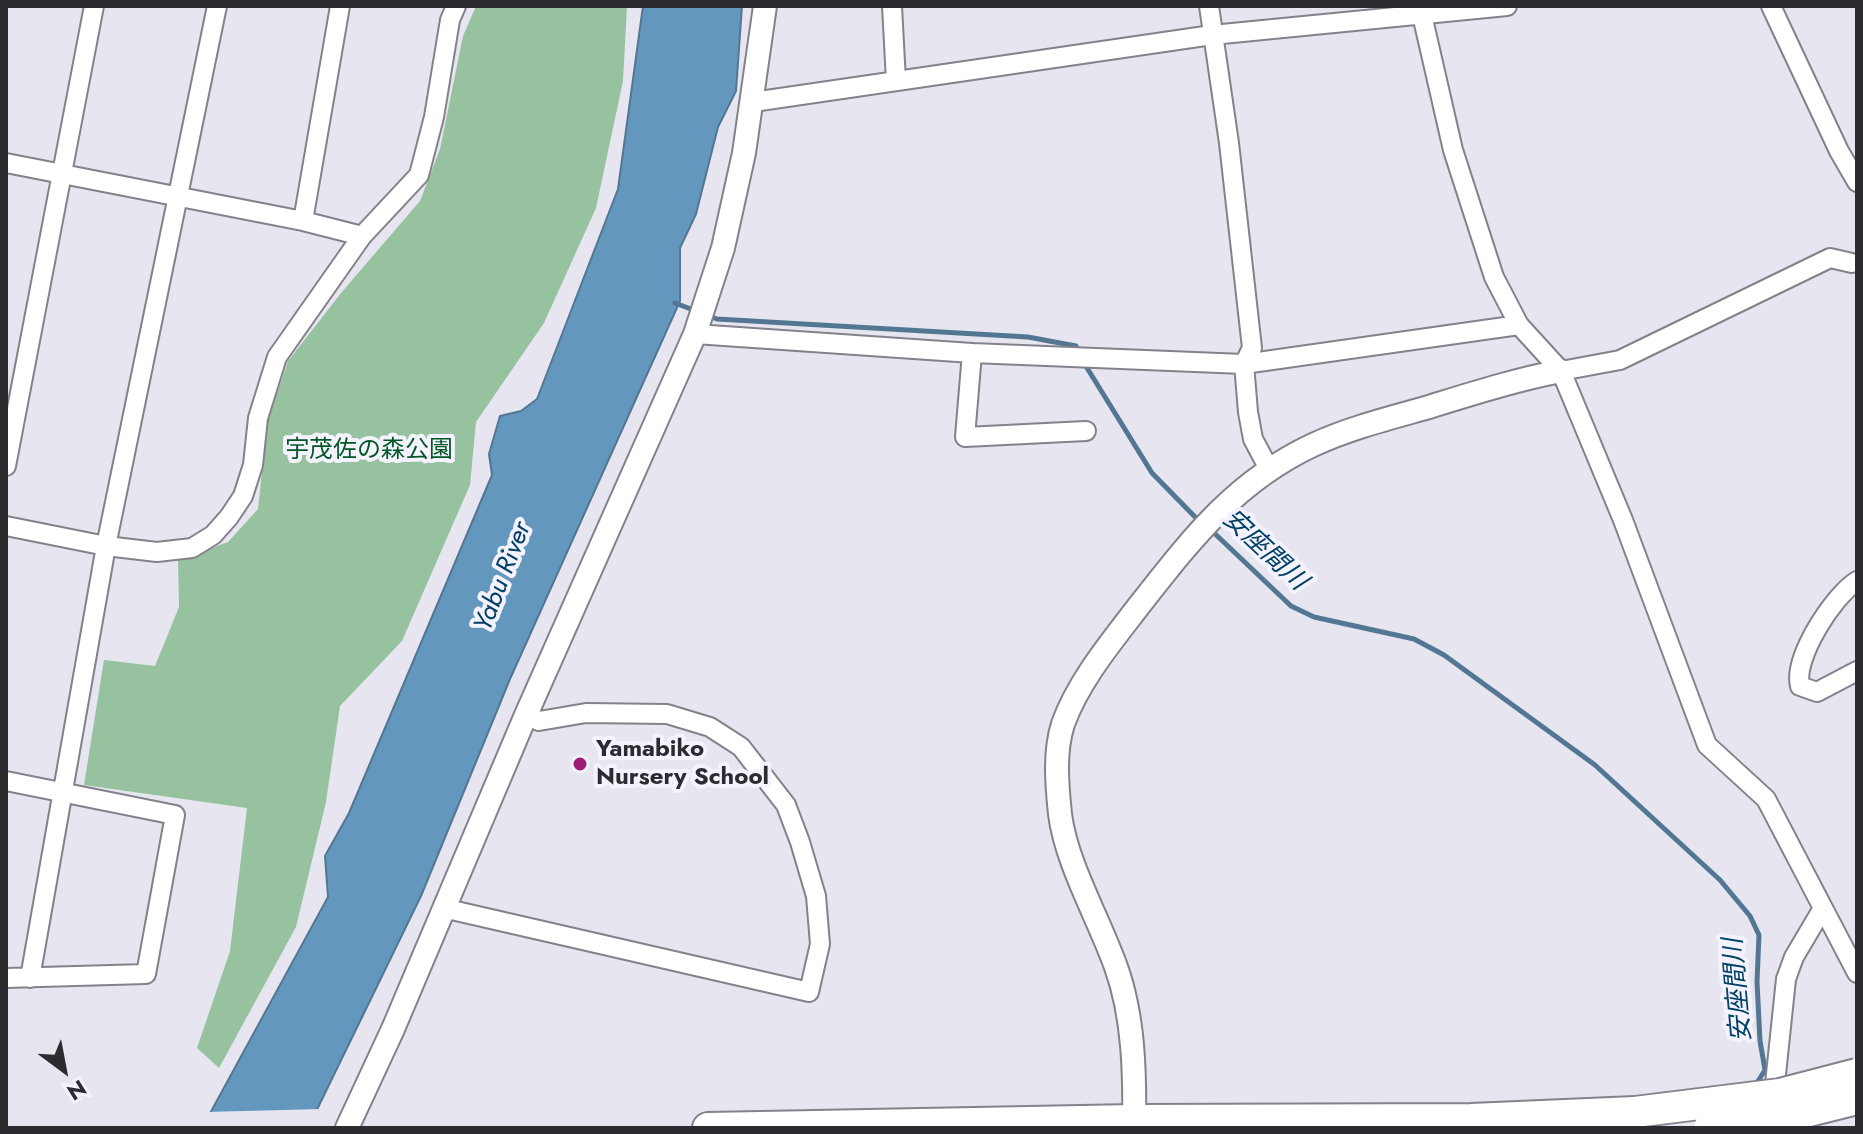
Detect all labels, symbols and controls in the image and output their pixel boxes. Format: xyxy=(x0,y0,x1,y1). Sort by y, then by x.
park label: 宇茂佐の森公園 xyxy=(285,437,453,465)
water label: 安座間川 xyxy=(1215,504,1313,598)
water label: Yabu River xyxy=(469,518,539,636)
place label: Yamabiko Nursery School xyxy=(596,736,769,792)
marker: Yamabiko Nursery School xyxy=(571,755,589,773)
water label: 安座間川 xyxy=(1719,937,1759,1043)
north arrow xyxy=(24,1030,104,1110)
text: N xyxy=(61,1072,93,1109)

